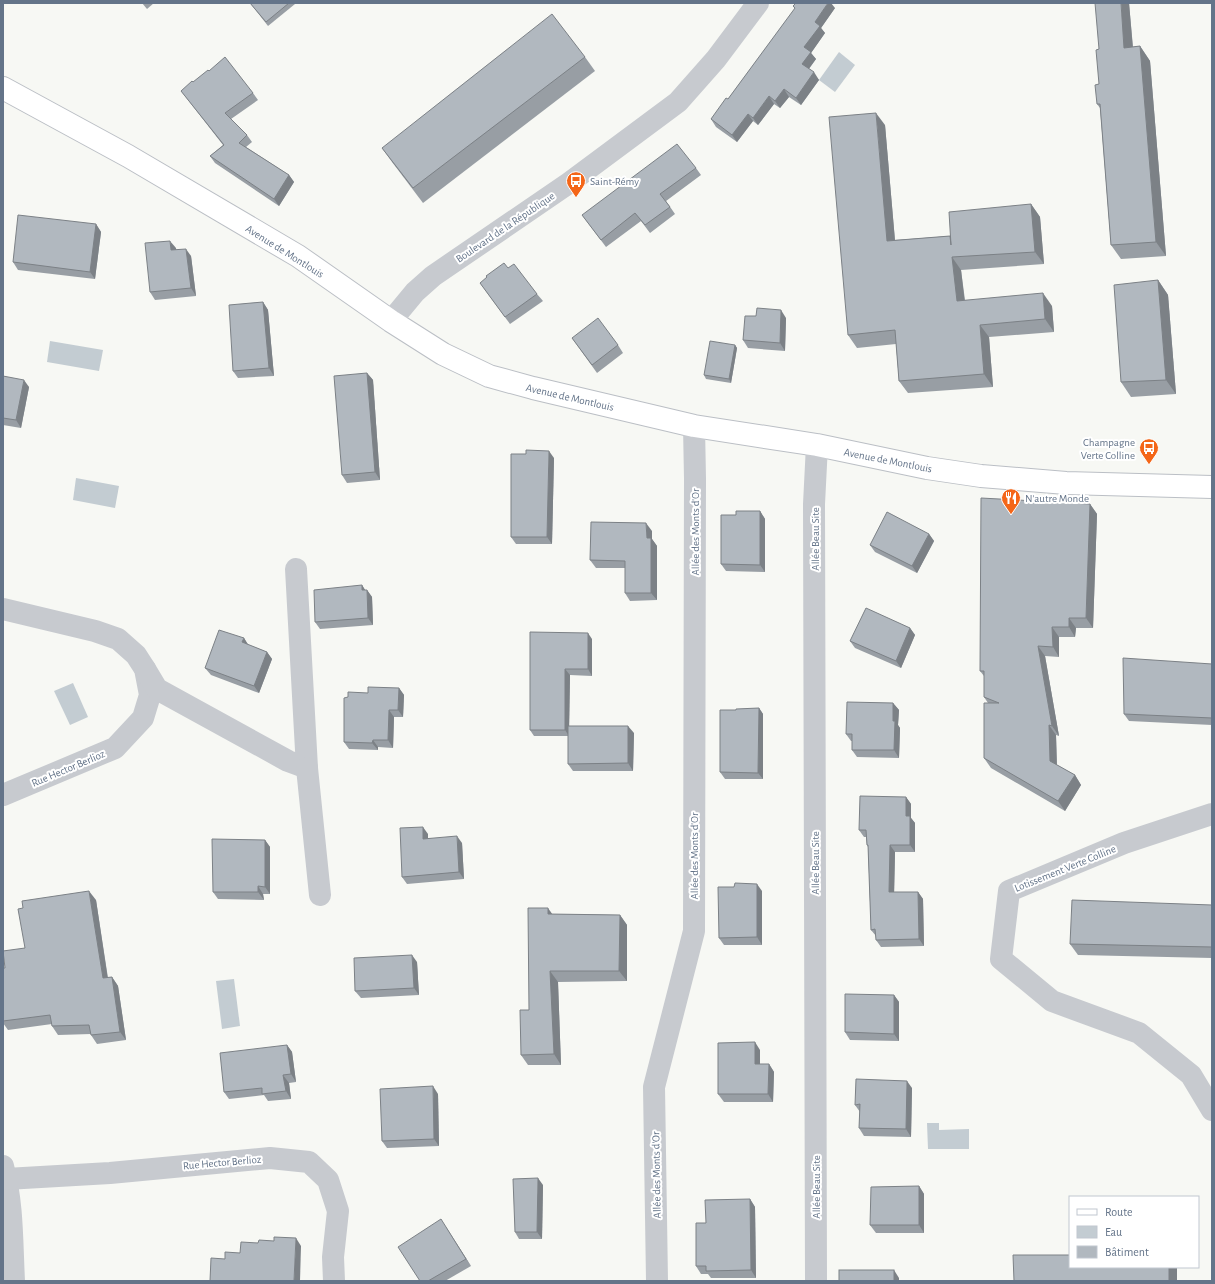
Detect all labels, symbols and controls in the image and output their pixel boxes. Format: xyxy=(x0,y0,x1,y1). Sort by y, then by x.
bus stop icon: Saint-Rémy xyxy=(565,170,587,198)
place label: Saint-Rémy xyxy=(590,176,639,187)
street label: Boulevard de la République xyxy=(454,190,557,265)
street label: Avenue de Montlouis xyxy=(244,223,326,280)
street label: Avenue de Montlouis xyxy=(525,382,615,413)
place label: Champagne Verte Colline xyxy=(1081,437,1135,461)
bus stop icon: Champagne Verte Colline xyxy=(1138,437,1160,465)
street label: Avenue de Montlouis xyxy=(843,447,933,474)
restaurant icon: N'autre Monde xyxy=(1000,487,1022,515)
street label: Allée des Monts d'Or xyxy=(690,488,701,576)
place label: N'autre Monde xyxy=(1025,493,1089,504)
street label: Allée Beau Site xyxy=(810,507,821,571)
street label: Rue Hector Berlioz xyxy=(30,748,107,789)
street label: Allée des Monts d'Or xyxy=(689,812,700,900)
street label: Allée Beau Site xyxy=(810,831,821,895)
street label: Lotissement Verte Colline xyxy=(1013,843,1118,894)
street label: Allée des Monts d'Or xyxy=(650,1131,663,1219)
street label: Rue Hector Berlioz xyxy=(182,1154,262,1171)
street label: Allée Beau Site xyxy=(811,1155,822,1219)
legend xyxy=(1069,1196,1199,1268)
text: Route xyxy=(1105,1206,1132,1218)
text: Eau xyxy=(1105,1226,1122,1238)
text: Bâtiment xyxy=(1105,1246,1149,1258)

